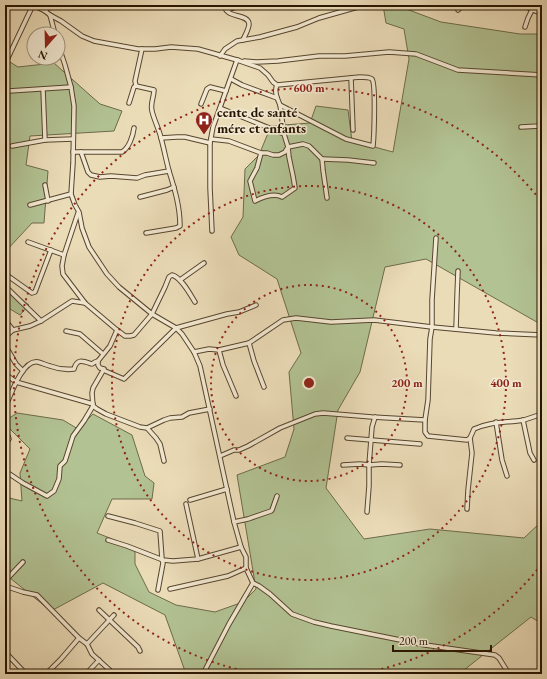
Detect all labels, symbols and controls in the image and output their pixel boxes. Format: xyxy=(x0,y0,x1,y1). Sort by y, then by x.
north arrow xyxy=(26,26,66,66)
text: N xyxy=(36,47,49,63)
text: 600 m xyxy=(293,80,325,96)
place label: cente de santé mére et enfants xyxy=(217,103,306,137)
hospital icon: cente de santé mére et enfants xyxy=(194,110,214,135)
text: 200 m xyxy=(391,375,423,391)
text: 400 m xyxy=(490,375,522,391)
centre of rings xyxy=(302,376,316,390)
scale bar xyxy=(393,627,491,653)
text: 200 m xyxy=(399,633,429,649)

